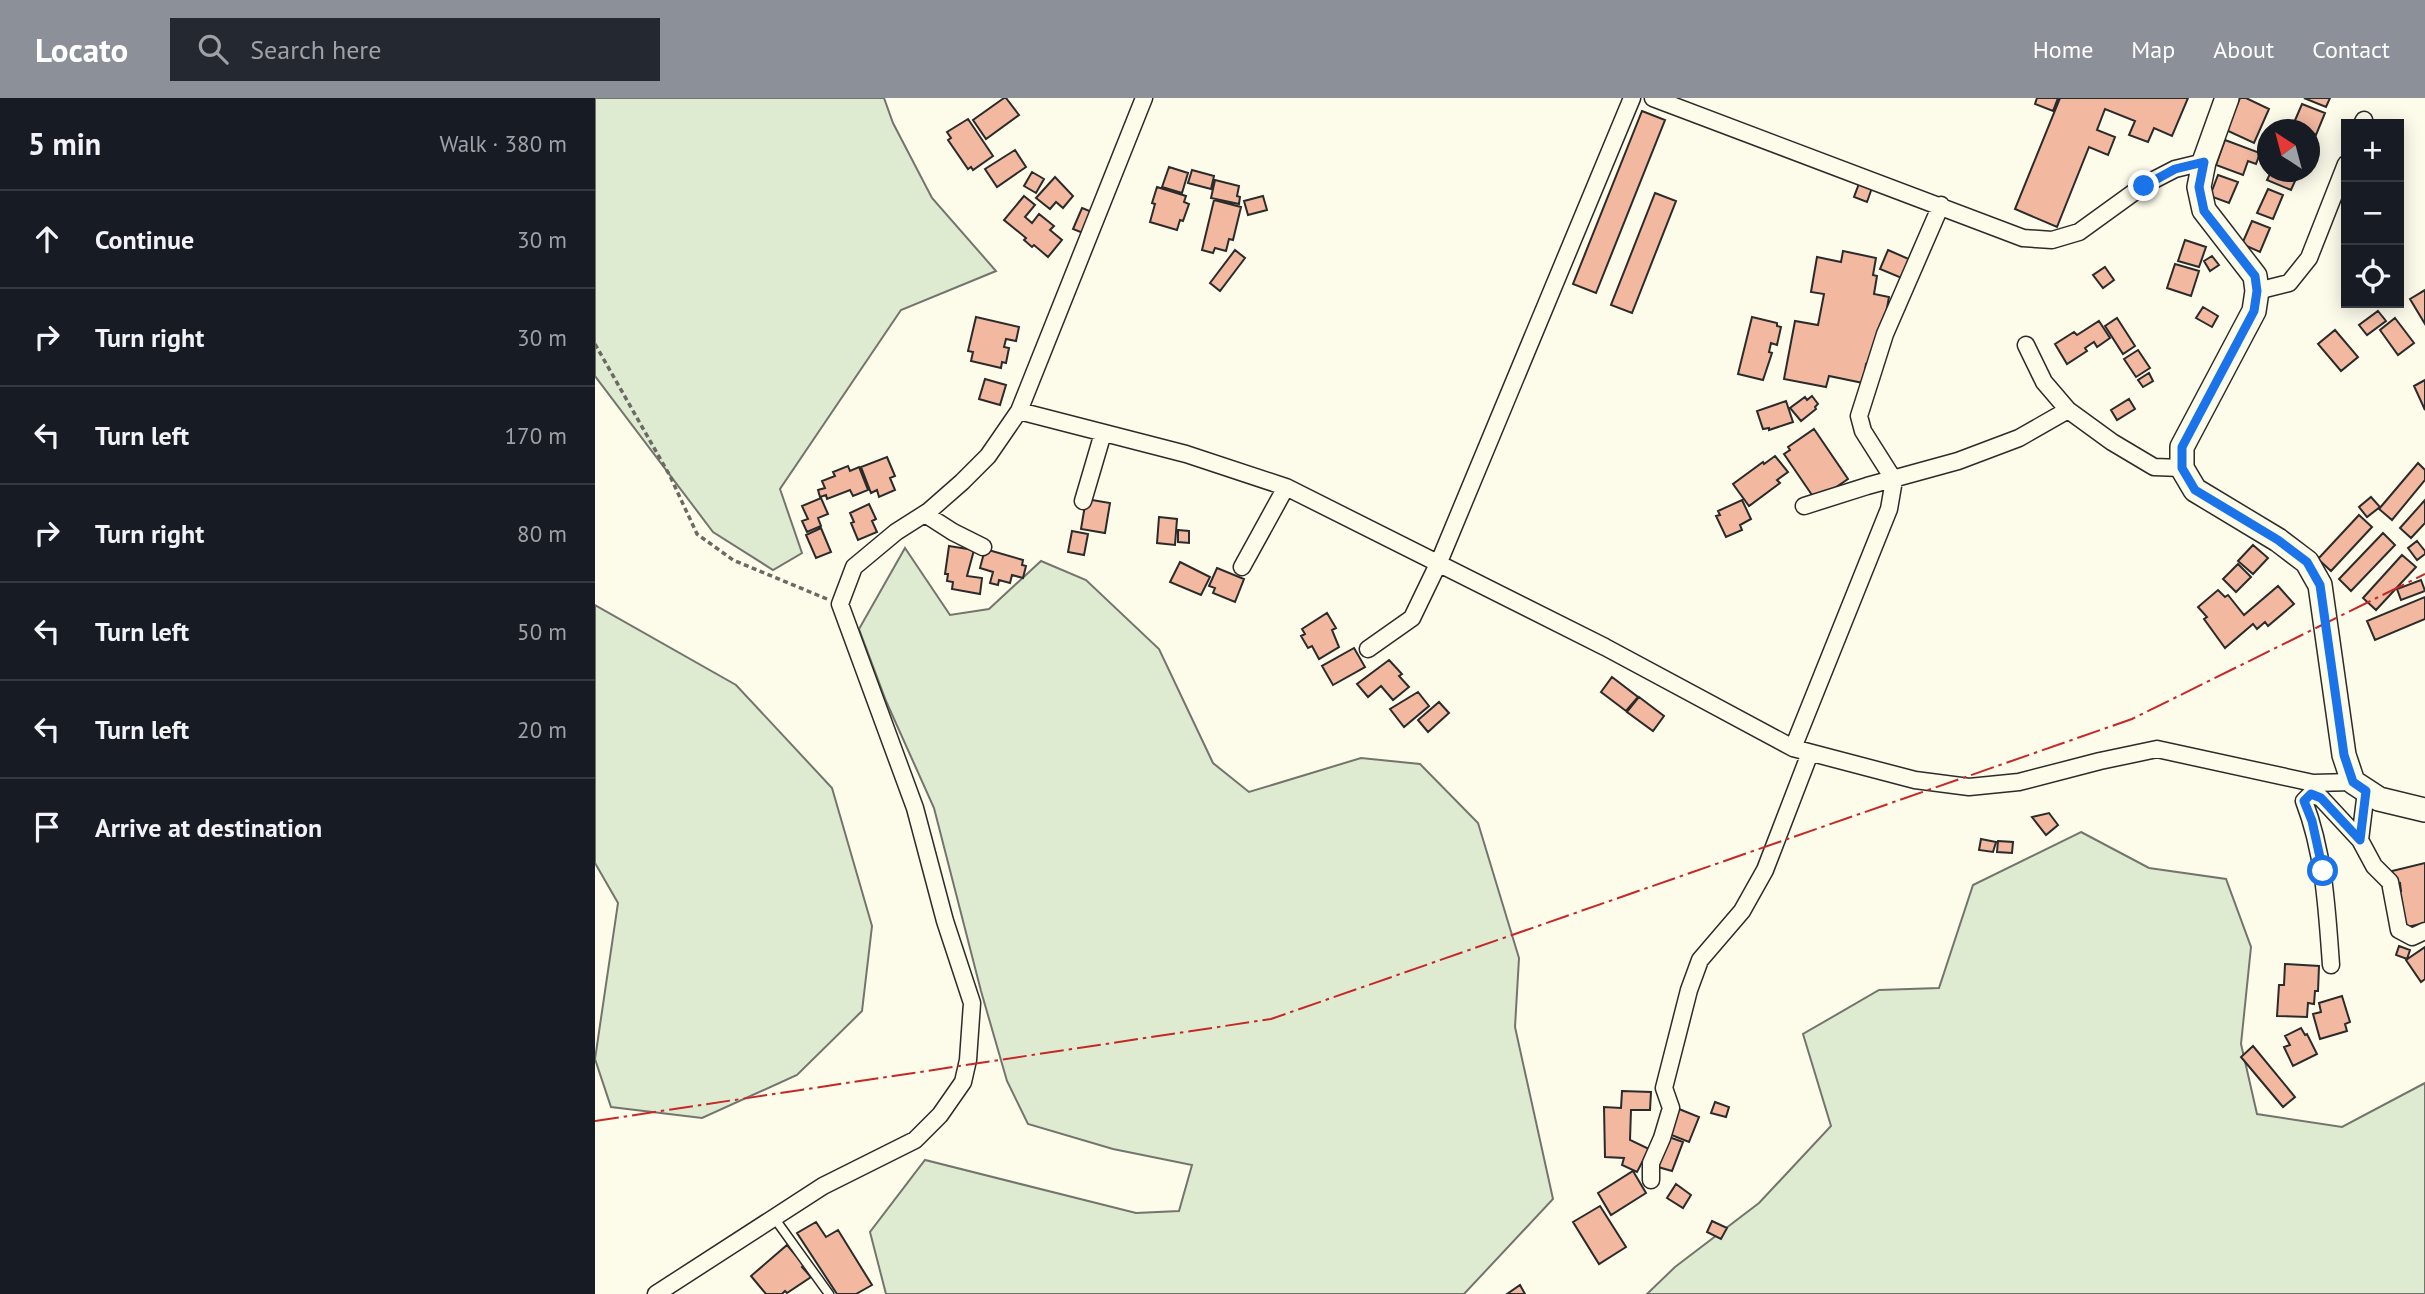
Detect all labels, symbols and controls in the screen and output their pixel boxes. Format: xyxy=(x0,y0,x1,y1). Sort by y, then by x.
search box xyxy=(170,18,660,81)
text: Locato xyxy=(35,28,128,71)
icon: search xyxy=(194,30,232,68)
text: Search here xyxy=(250,33,381,66)
text: Home xyxy=(2033,34,2093,65)
text: Map xyxy=(2131,34,2175,65)
text: About xyxy=(2213,34,2274,65)
text: Contact xyxy=(2312,34,2390,65)
north arrow xyxy=(2257,119,2320,182)
map controls xyxy=(2341,119,2404,308)
button: + xyxy=(2341,119,2404,182)
text: 5 min xyxy=(28,124,101,163)
text: Walk · 380 m xyxy=(440,129,567,158)
route end xyxy=(2128,170,2159,201)
button: − xyxy=(2341,182,2404,245)
icon: ahead xyxy=(28,220,66,258)
text: Continue xyxy=(95,223,194,256)
text: 30 m xyxy=(517,225,567,254)
button: locate xyxy=(2341,245,2404,308)
icon: right xyxy=(28,318,66,356)
text: Turn right xyxy=(95,321,204,354)
text: 30 m xyxy=(517,323,567,352)
icon: left xyxy=(28,416,66,454)
text: Turn left xyxy=(95,419,189,452)
text: 170 m xyxy=(505,421,567,450)
icon: right xyxy=(28,514,66,552)
text: Turn right xyxy=(95,517,204,550)
text: 80 m xyxy=(517,519,567,548)
icon: left xyxy=(28,612,66,650)
text: Turn left xyxy=(95,615,189,648)
text: 50 m xyxy=(517,617,567,646)
icon: left xyxy=(28,710,66,748)
text: Turn left xyxy=(95,713,189,746)
text: 20 m xyxy=(517,715,567,744)
icon: arrive xyxy=(28,808,66,846)
text: Arrive at destination xyxy=(95,811,322,844)
route start xyxy=(2307,855,2338,886)

